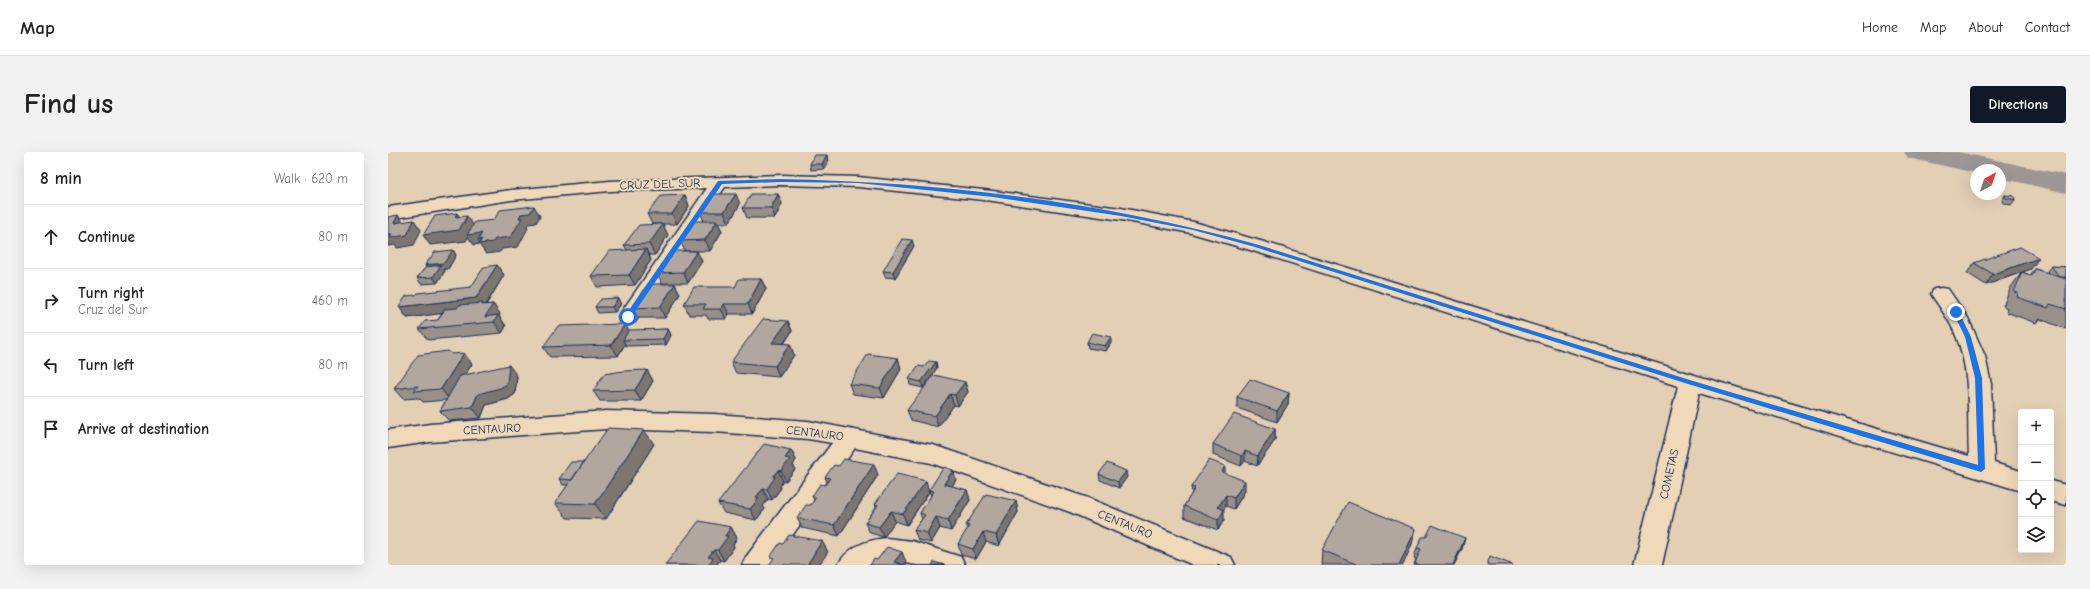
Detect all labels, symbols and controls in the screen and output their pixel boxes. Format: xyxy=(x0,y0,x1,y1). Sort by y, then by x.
text: Map xyxy=(20,17,55,39)
text: Home xyxy=(1862,19,1898,36)
text: Map xyxy=(1920,19,1946,36)
text: About xyxy=(1968,19,2003,36)
text: Contact xyxy=(2025,19,2070,36)
button: Directions xyxy=(1970,86,2066,123)
text: Find us xyxy=(24,88,113,120)
north arrow xyxy=(1970,164,2006,200)
text: 8 min xyxy=(40,169,82,188)
text: Walk · 620 m xyxy=(274,171,348,186)
street label: CRUZ DEL SUR xyxy=(619,176,701,192)
icon: ahead xyxy=(40,226,62,248)
text: Continue xyxy=(78,228,135,246)
text: 80 m xyxy=(318,229,348,244)
text: Turn right xyxy=(78,284,144,302)
icon: right xyxy=(40,290,62,312)
text: 460 m xyxy=(312,293,348,308)
text: Cruz del Sur xyxy=(78,302,147,317)
route end xyxy=(1947,303,1965,321)
route start xyxy=(619,308,637,326)
icon: left xyxy=(40,354,62,376)
text: Turn left xyxy=(78,356,134,374)
text: 80 m xyxy=(318,357,348,372)
map controls xyxy=(2018,409,2054,553)
button: + xyxy=(2018,409,2054,445)
icon: arrive xyxy=(40,418,62,440)
text: Arrive at destination xyxy=(78,420,209,438)
street label: CENTAURO xyxy=(463,420,522,438)
street label: CENTAURO xyxy=(785,423,845,444)
button: − xyxy=(2018,445,2054,481)
street label: COMETAS xyxy=(1656,447,1682,500)
button: locate xyxy=(2018,481,2054,517)
street label: CENTAURO xyxy=(1096,507,1155,541)
button: layers xyxy=(2018,517,2054,553)

